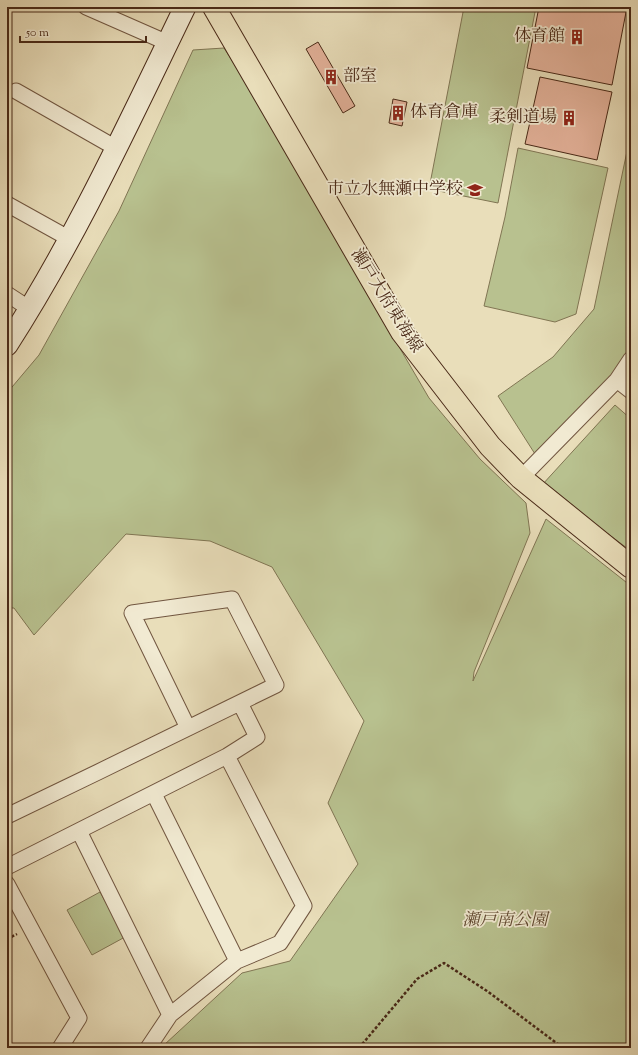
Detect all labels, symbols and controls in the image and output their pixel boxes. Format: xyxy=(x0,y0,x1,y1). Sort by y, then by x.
scale bar xyxy=(20,18,146,44)
text: 50 m xyxy=(25,24,49,42)
place label: 体育館 xyxy=(514,25,565,49)
building icon: 体育館 xyxy=(568,28,586,46)
place label: 部室 xyxy=(343,65,377,89)
building icon: 部室 xyxy=(322,68,340,86)
place label: 体育倉庫 xyxy=(410,101,478,125)
building icon: 体育倉庫 xyxy=(389,104,407,122)
place label: 柔剣道場 xyxy=(489,106,557,130)
building icon: 柔剣道場 xyxy=(560,109,578,127)
place label: 市立水無瀬中学校 xyxy=(327,178,463,202)
school or university icon: 市立水無瀬中学校 xyxy=(466,181,484,199)
street label: 瀬戸大府東海線 xyxy=(344,244,428,358)
park label: 瀬戸南公園 xyxy=(463,909,550,933)

